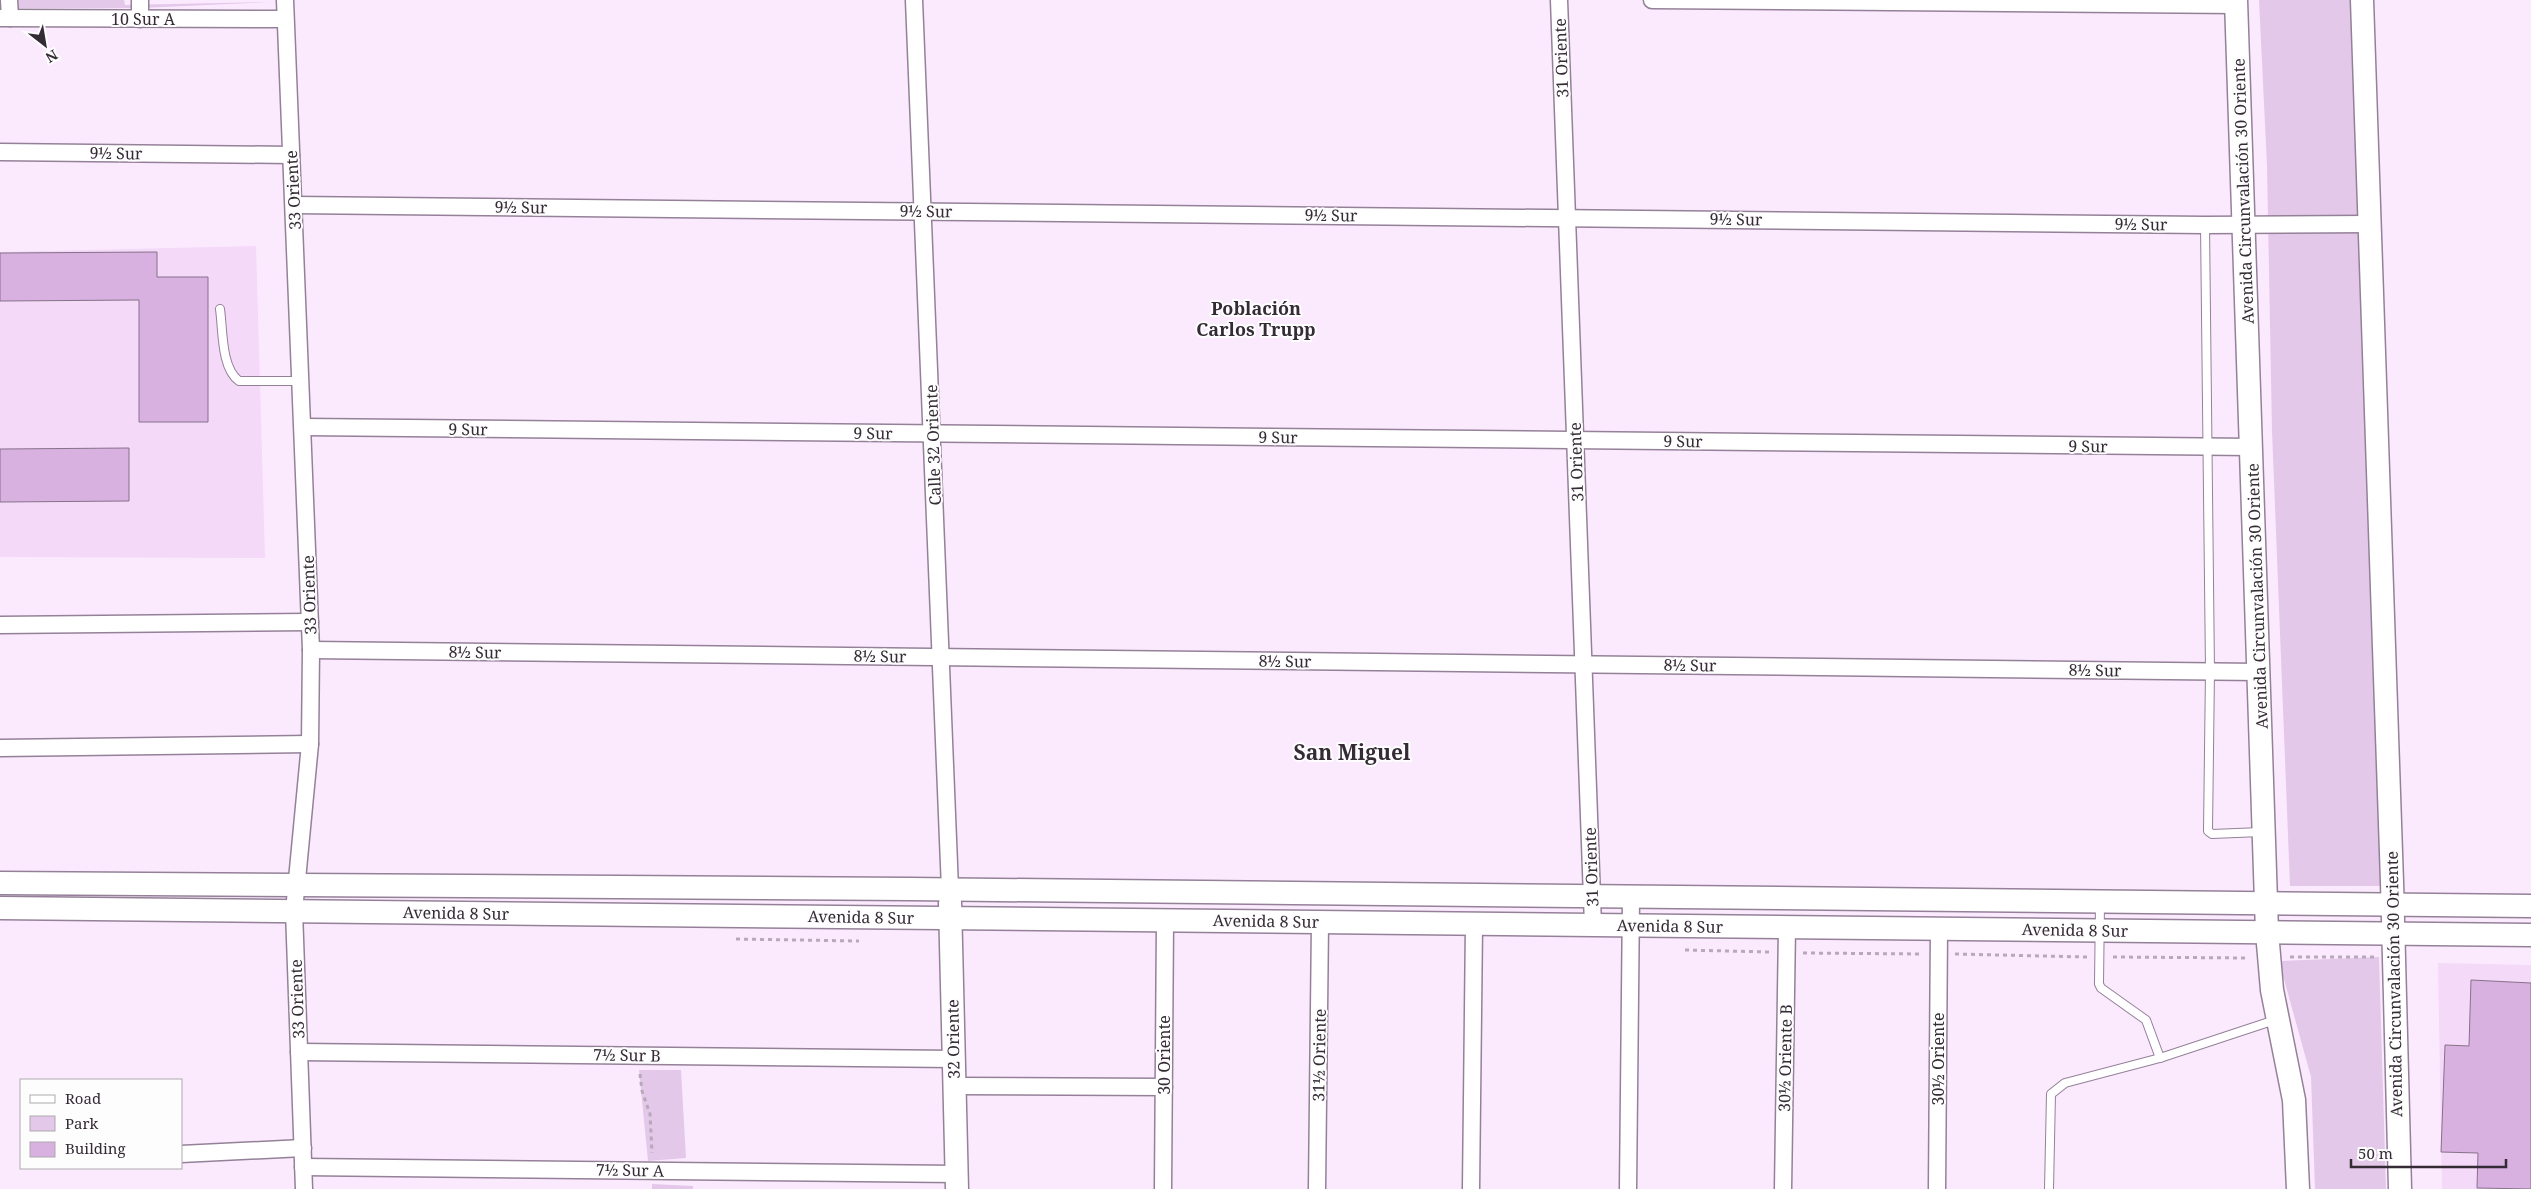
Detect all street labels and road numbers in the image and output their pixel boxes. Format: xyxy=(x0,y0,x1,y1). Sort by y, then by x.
street label: 10 Sur A xyxy=(111,8,176,30)
street label: 31 Oriente xyxy=(1549,18,1573,98)
street label: Avenida Circunvalación 30 Oriente xyxy=(2227,58,2259,324)
street label: 9½ Sur xyxy=(89,142,143,164)
street label: 33 Oriente xyxy=(280,150,306,230)
street label: 9½ Sur xyxy=(494,196,548,218)
street label: 9½ Sur xyxy=(899,200,953,222)
street label: 9½ Sur xyxy=(1304,204,1358,226)
street label: 9½ Sur xyxy=(1709,208,1763,230)
street label: 9½ Sur xyxy=(2114,213,2168,235)
street label: Calle 32 Oriente xyxy=(920,384,946,506)
street label: 9 Sur xyxy=(448,418,488,440)
street label: 9 Sur xyxy=(853,422,893,444)
street label: 31 Oriente xyxy=(1564,422,1588,502)
street label: 9 Sur xyxy=(1258,426,1298,448)
street label: 9 Sur xyxy=(1663,430,1703,452)
street label: 9 Sur xyxy=(2068,435,2108,457)
street label: Avenida Circunvalación 30 Oriente xyxy=(2241,463,2273,729)
street label: 33 Oriente xyxy=(297,555,321,635)
street label: 8½ Sur xyxy=(448,641,502,663)
street label: 8½ Sur xyxy=(853,645,907,667)
street label: 8½ Sur xyxy=(1258,650,1312,672)
street label: 8½ Sur xyxy=(1663,654,1717,676)
street label: 8½ Sur xyxy=(2068,659,2122,681)
street label: 31 Oriente xyxy=(1579,827,1603,907)
street label: Avenida Circunvalación 30 Oriente xyxy=(2381,851,2407,1117)
street label: Avenida 8 Sur xyxy=(403,901,510,925)
street label: Avenida 8 Sur xyxy=(808,905,915,929)
street label: Avenida 8 Sur xyxy=(1213,909,1320,933)
street label: Avenida 8 Sur xyxy=(1617,914,1724,938)
street label: Avenida 8 Sur xyxy=(2022,918,2129,942)
street label: 33 Oriente xyxy=(285,959,309,1039)
street label: 32 Oriente xyxy=(941,999,965,1079)
street label: 30½ Oriente B xyxy=(1773,1004,1797,1112)
street label: 31½ Oriente xyxy=(1307,1008,1331,1102)
street label: 30½ Oriente xyxy=(1927,1012,1949,1106)
street label: 30 Oriente xyxy=(1153,1015,1175,1095)
street label: 7½ Sur B xyxy=(593,1043,661,1067)
street label: 7½ Sur A xyxy=(596,1158,665,1182)

